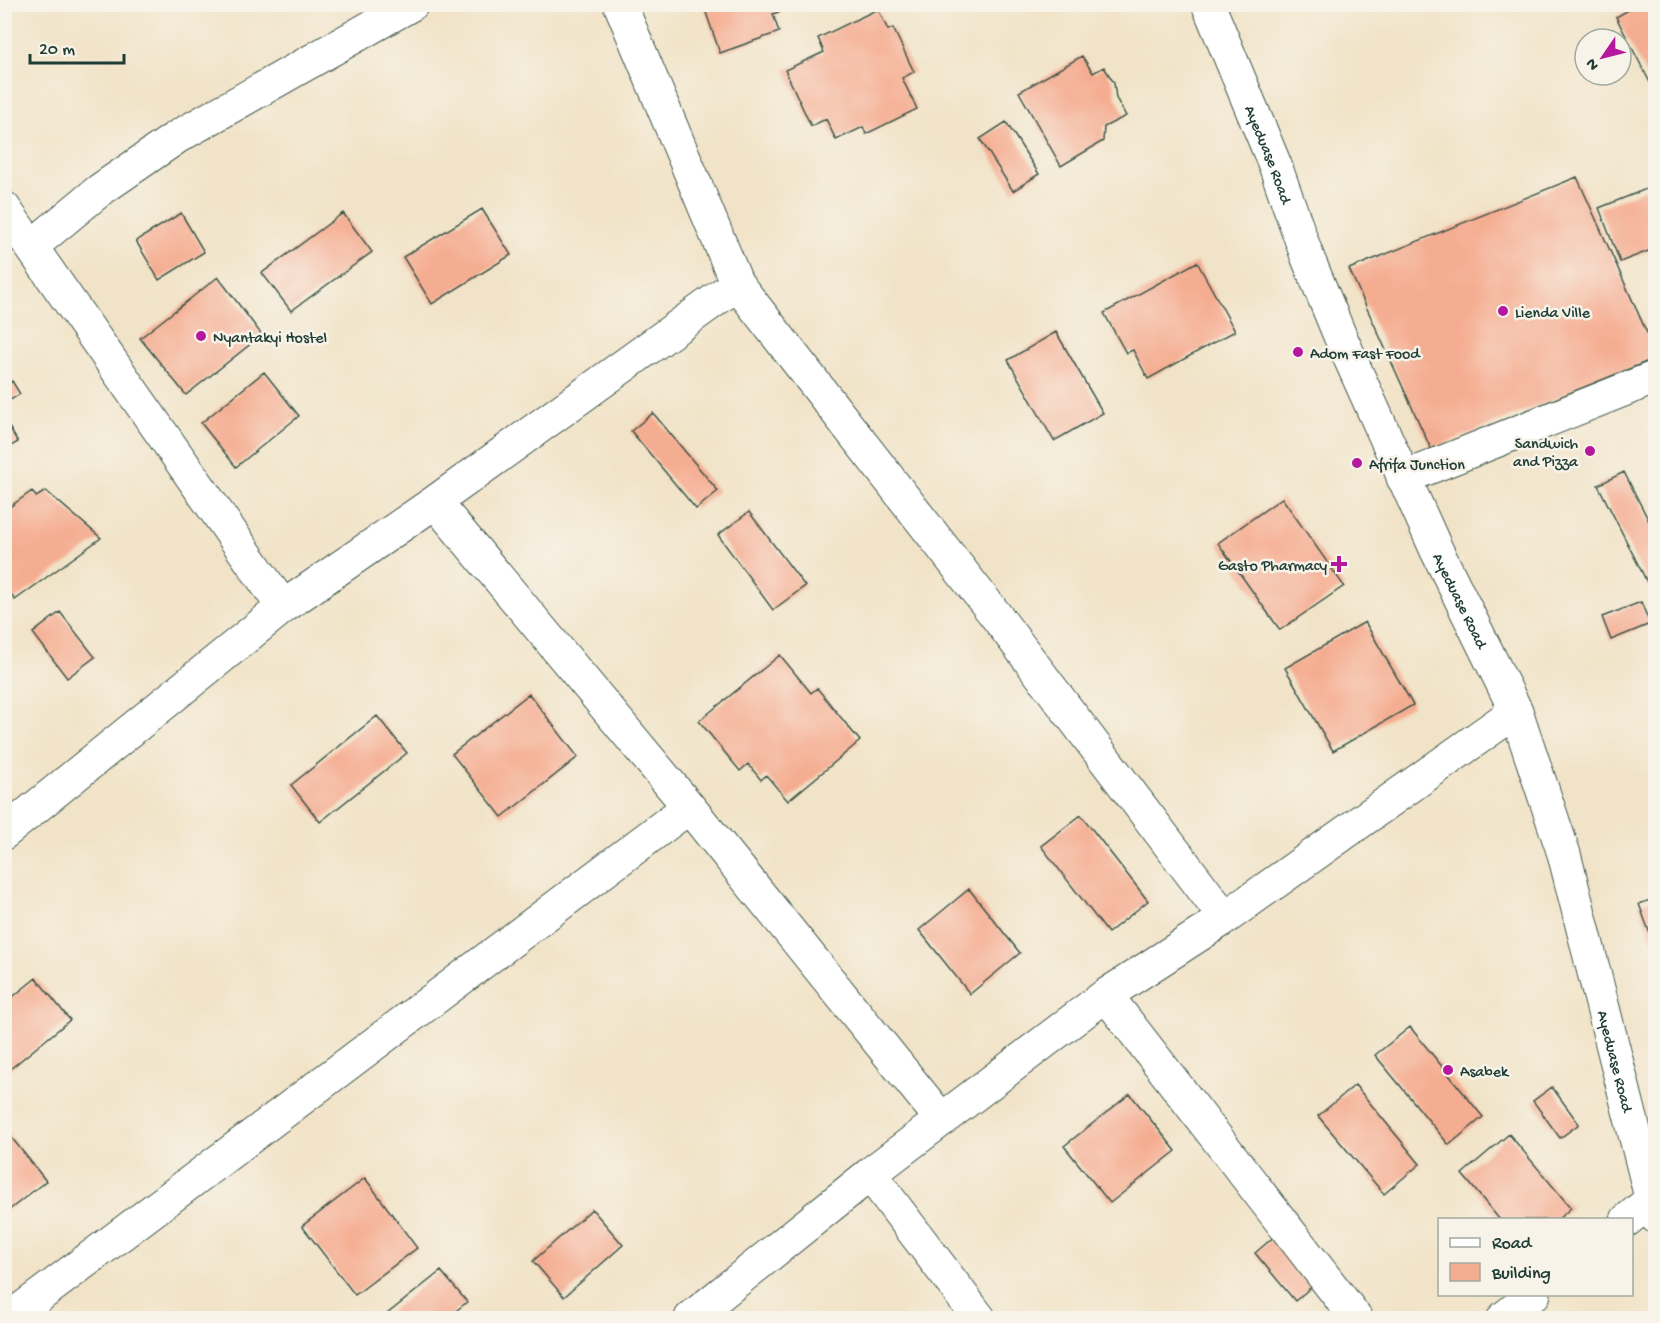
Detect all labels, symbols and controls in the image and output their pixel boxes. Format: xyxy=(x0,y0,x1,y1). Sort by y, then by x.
scale bar xyxy=(30,27,124,65)
north arrow xyxy=(1573,27,1633,87)
text: 20 m xyxy=(39,40,75,61)
text: N xyxy=(1582,53,1604,73)
street label: Ayeduase Road xyxy=(1238,103,1294,208)
marker: Lienda Ville xyxy=(1496,304,1510,318)
place label: Lienda Ville xyxy=(1515,305,1591,324)
marker: Nyantakyi Hostel xyxy=(194,329,208,343)
place label: Nyantakyi Hostel xyxy=(213,330,327,349)
marker: Adom Fast Food xyxy=(1291,345,1305,359)
place label: Adom Fast Food xyxy=(1310,346,1421,365)
place label: Sandwich and Pizza xyxy=(1513,436,1579,473)
marker: Sandwich and Pizza xyxy=(1583,444,1597,458)
marker: Afrifa Junction xyxy=(1350,456,1364,470)
place label: Afrifa Junction xyxy=(1369,457,1465,476)
street label: Ayeduase Road xyxy=(1426,551,1490,654)
marker: Gasto Pharmacy xyxy=(1332,557,1346,571)
place label: Gasto Pharmacy xyxy=(1218,558,1327,577)
street label: Ayeduase Road xyxy=(1591,1009,1635,1116)
marker: Asabek xyxy=(1441,1063,1455,1077)
place label: Asabek xyxy=(1460,1064,1510,1083)
legend xyxy=(1438,1218,1633,1296)
text: Road xyxy=(1492,1234,1533,1255)
text: Building xyxy=(1491,1264,1551,1285)

